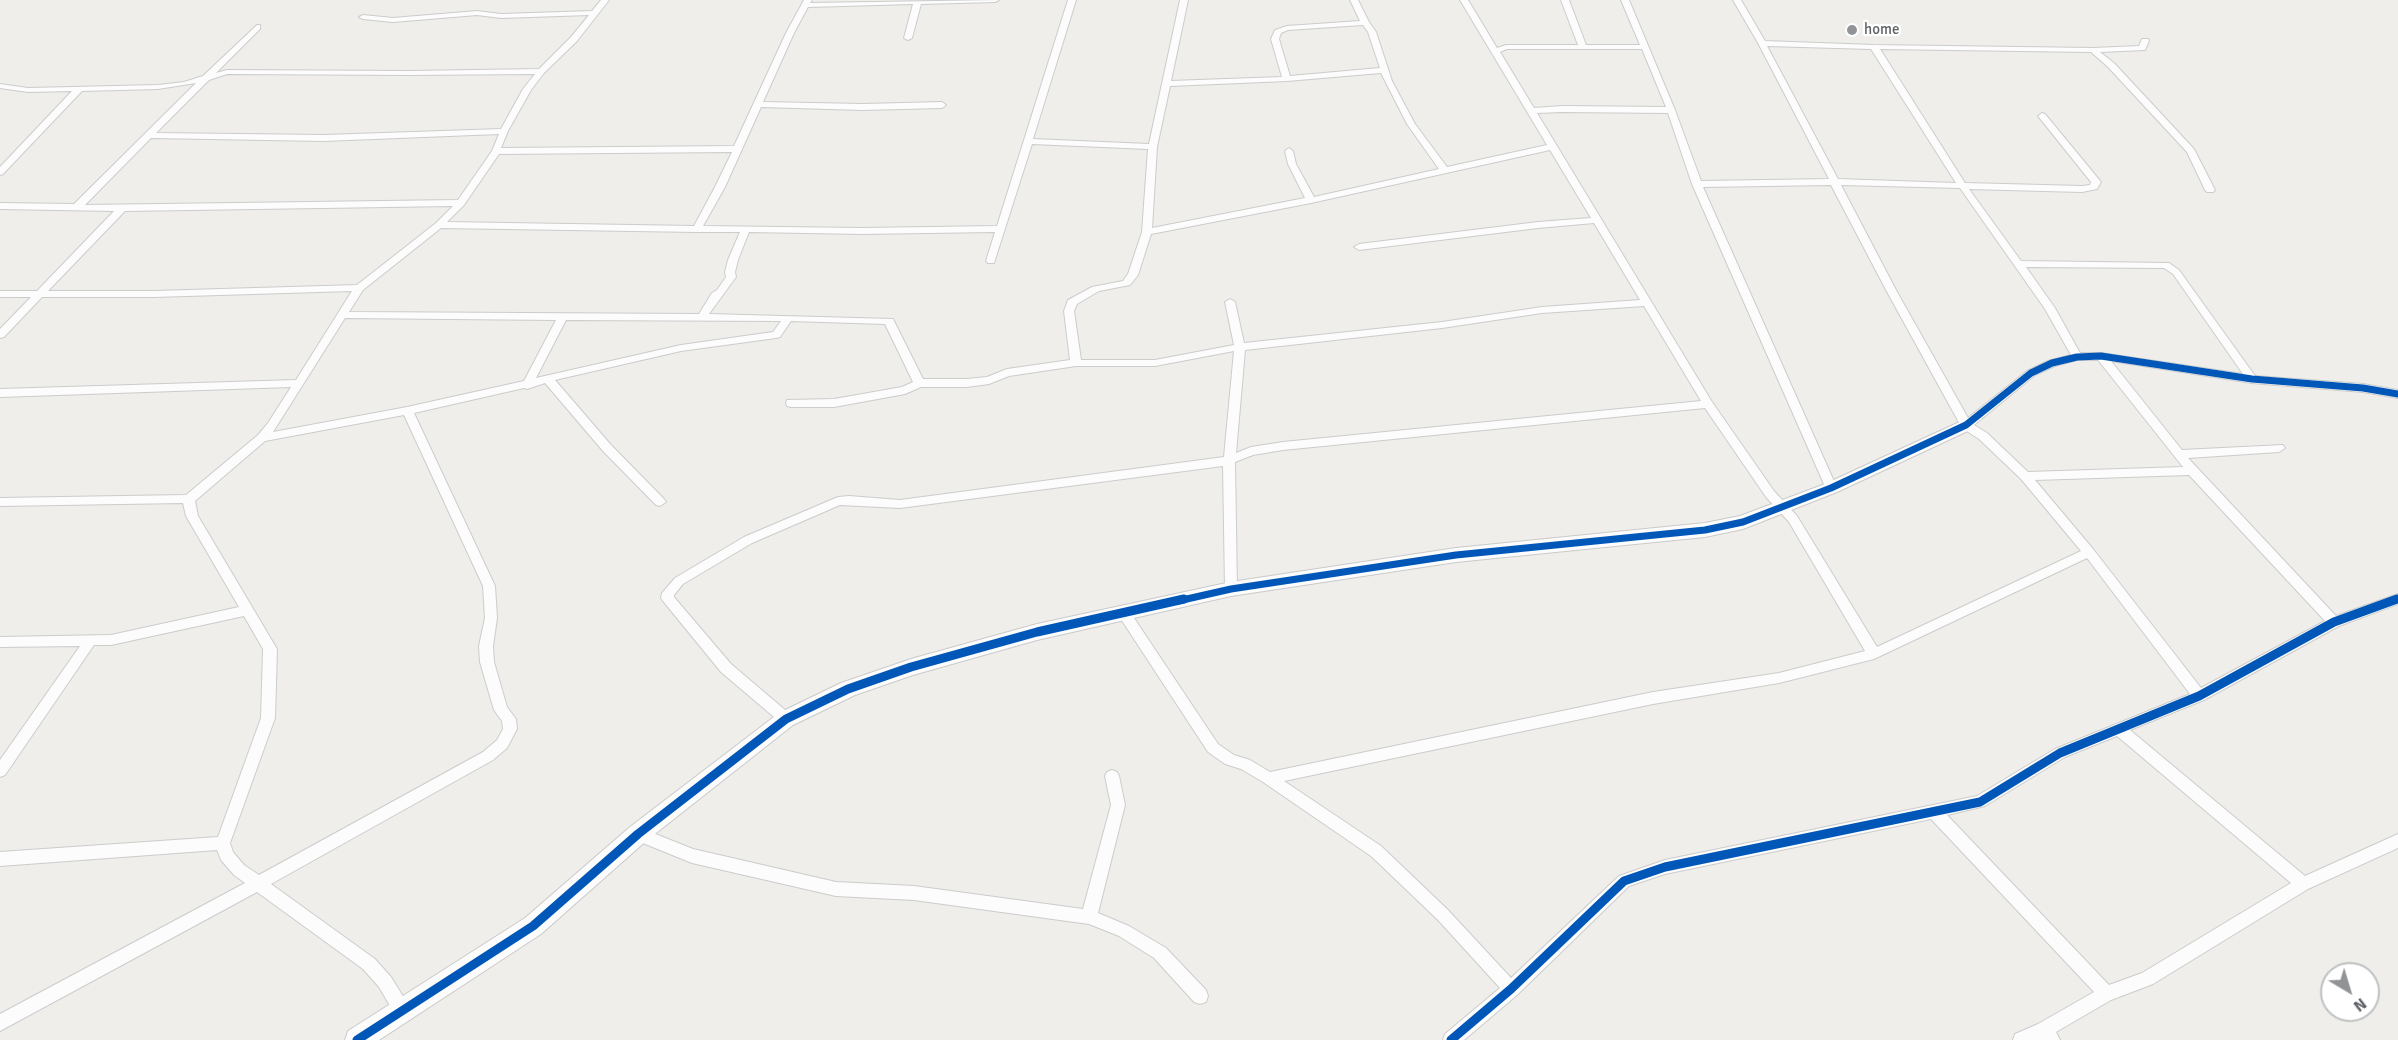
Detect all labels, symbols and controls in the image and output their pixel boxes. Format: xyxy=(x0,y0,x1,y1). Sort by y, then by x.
place label: home xyxy=(1864,21,1899,39)
marker: home xyxy=(1845,23,1859,37)
north arrow xyxy=(2320,962,2380,1022)
text: N xyxy=(2349,993,2370,1016)

